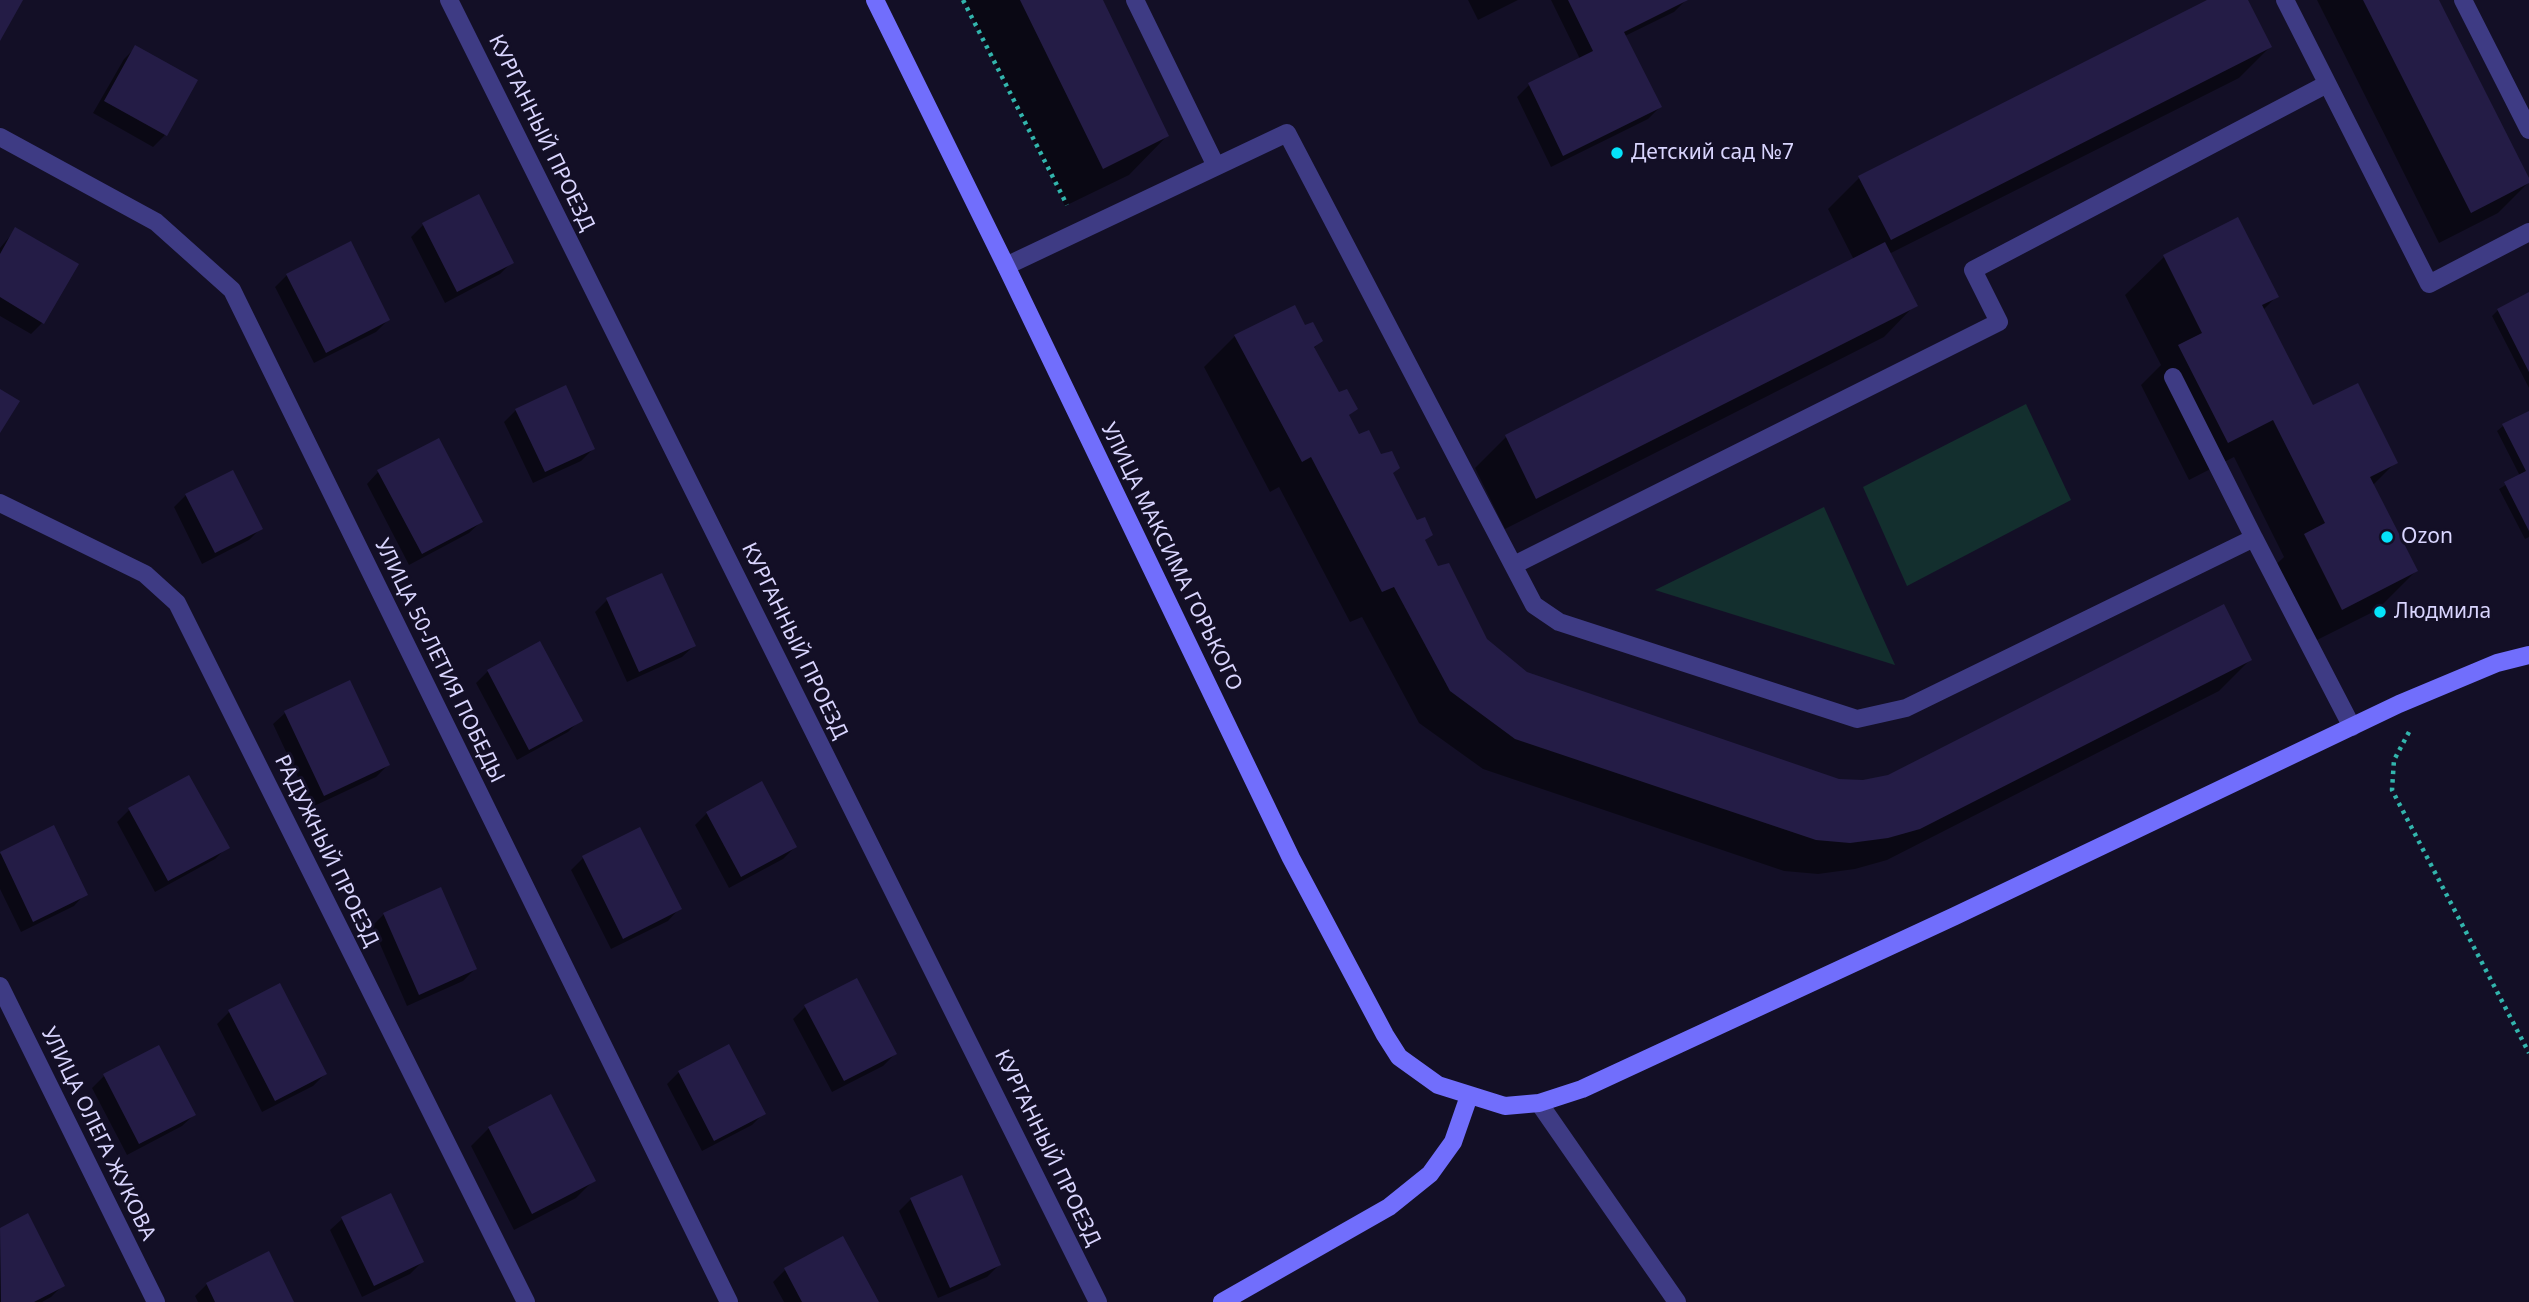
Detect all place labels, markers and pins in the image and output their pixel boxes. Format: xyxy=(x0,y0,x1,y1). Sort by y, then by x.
place label: Детский сад №7 xyxy=(1631,140,1794,166)
marker: Детский сад №7 xyxy=(1609,145,1625,161)
place label: Ozon xyxy=(2401,524,2453,550)
marker: Ozon xyxy=(2379,529,2395,545)
place label: Людмила xyxy=(2394,599,2491,625)
marker: Людмила xyxy=(2372,604,2388,620)

